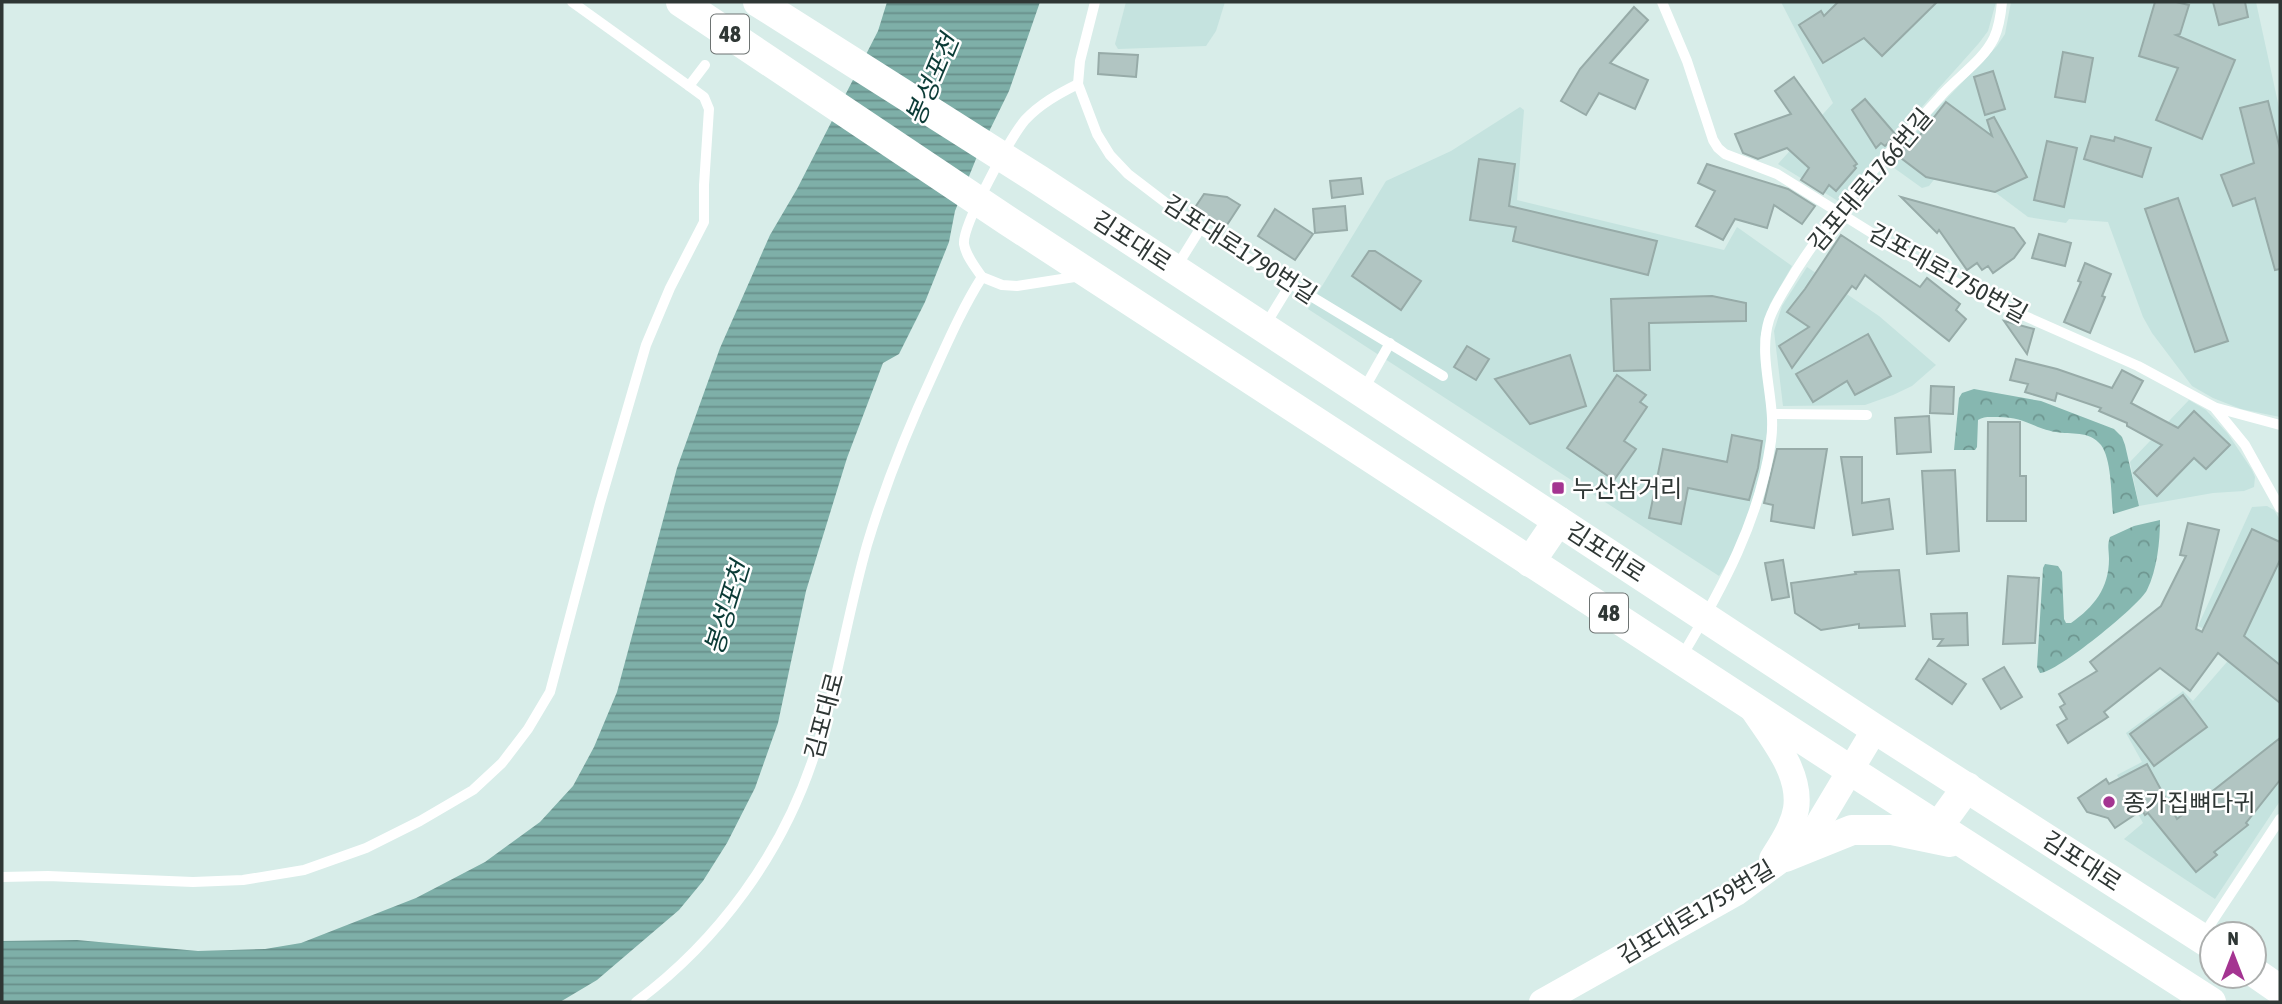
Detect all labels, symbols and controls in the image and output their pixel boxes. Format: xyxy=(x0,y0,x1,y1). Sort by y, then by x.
road number: 48 xyxy=(711,14,749,54)
water label: 봉성포천 xyxy=(899,27,966,130)
street label: 김포대로1766번길 xyxy=(1803,103,1937,257)
street label: 김포대로1790번길 xyxy=(1158,189,1322,309)
street label: 김포대로 xyxy=(1088,206,1176,276)
street label: 김포대로1750번길 xyxy=(1864,218,2032,328)
place label: 누산삼거리 xyxy=(1572,475,1682,502)
marker: 누산삼거리 xyxy=(1550,480,1566,496)
street label: 김포대로 xyxy=(1562,517,1650,587)
water label: 봉성포천 xyxy=(699,555,756,658)
road number: 48 xyxy=(1590,594,1628,632)
street label: 김포대로 xyxy=(800,670,848,762)
place label: 종가집뼈다귀 xyxy=(2123,789,2255,816)
marker: 종가집뼈다귀 xyxy=(2101,794,2117,810)
street label: 김포대로 xyxy=(2038,826,2126,896)
street label: 김포대로1759번길 xyxy=(1613,855,1779,969)
north arrow xyxy=(2198,920,2268,990)
text: N xyxy=(2227,927,2239,949)

